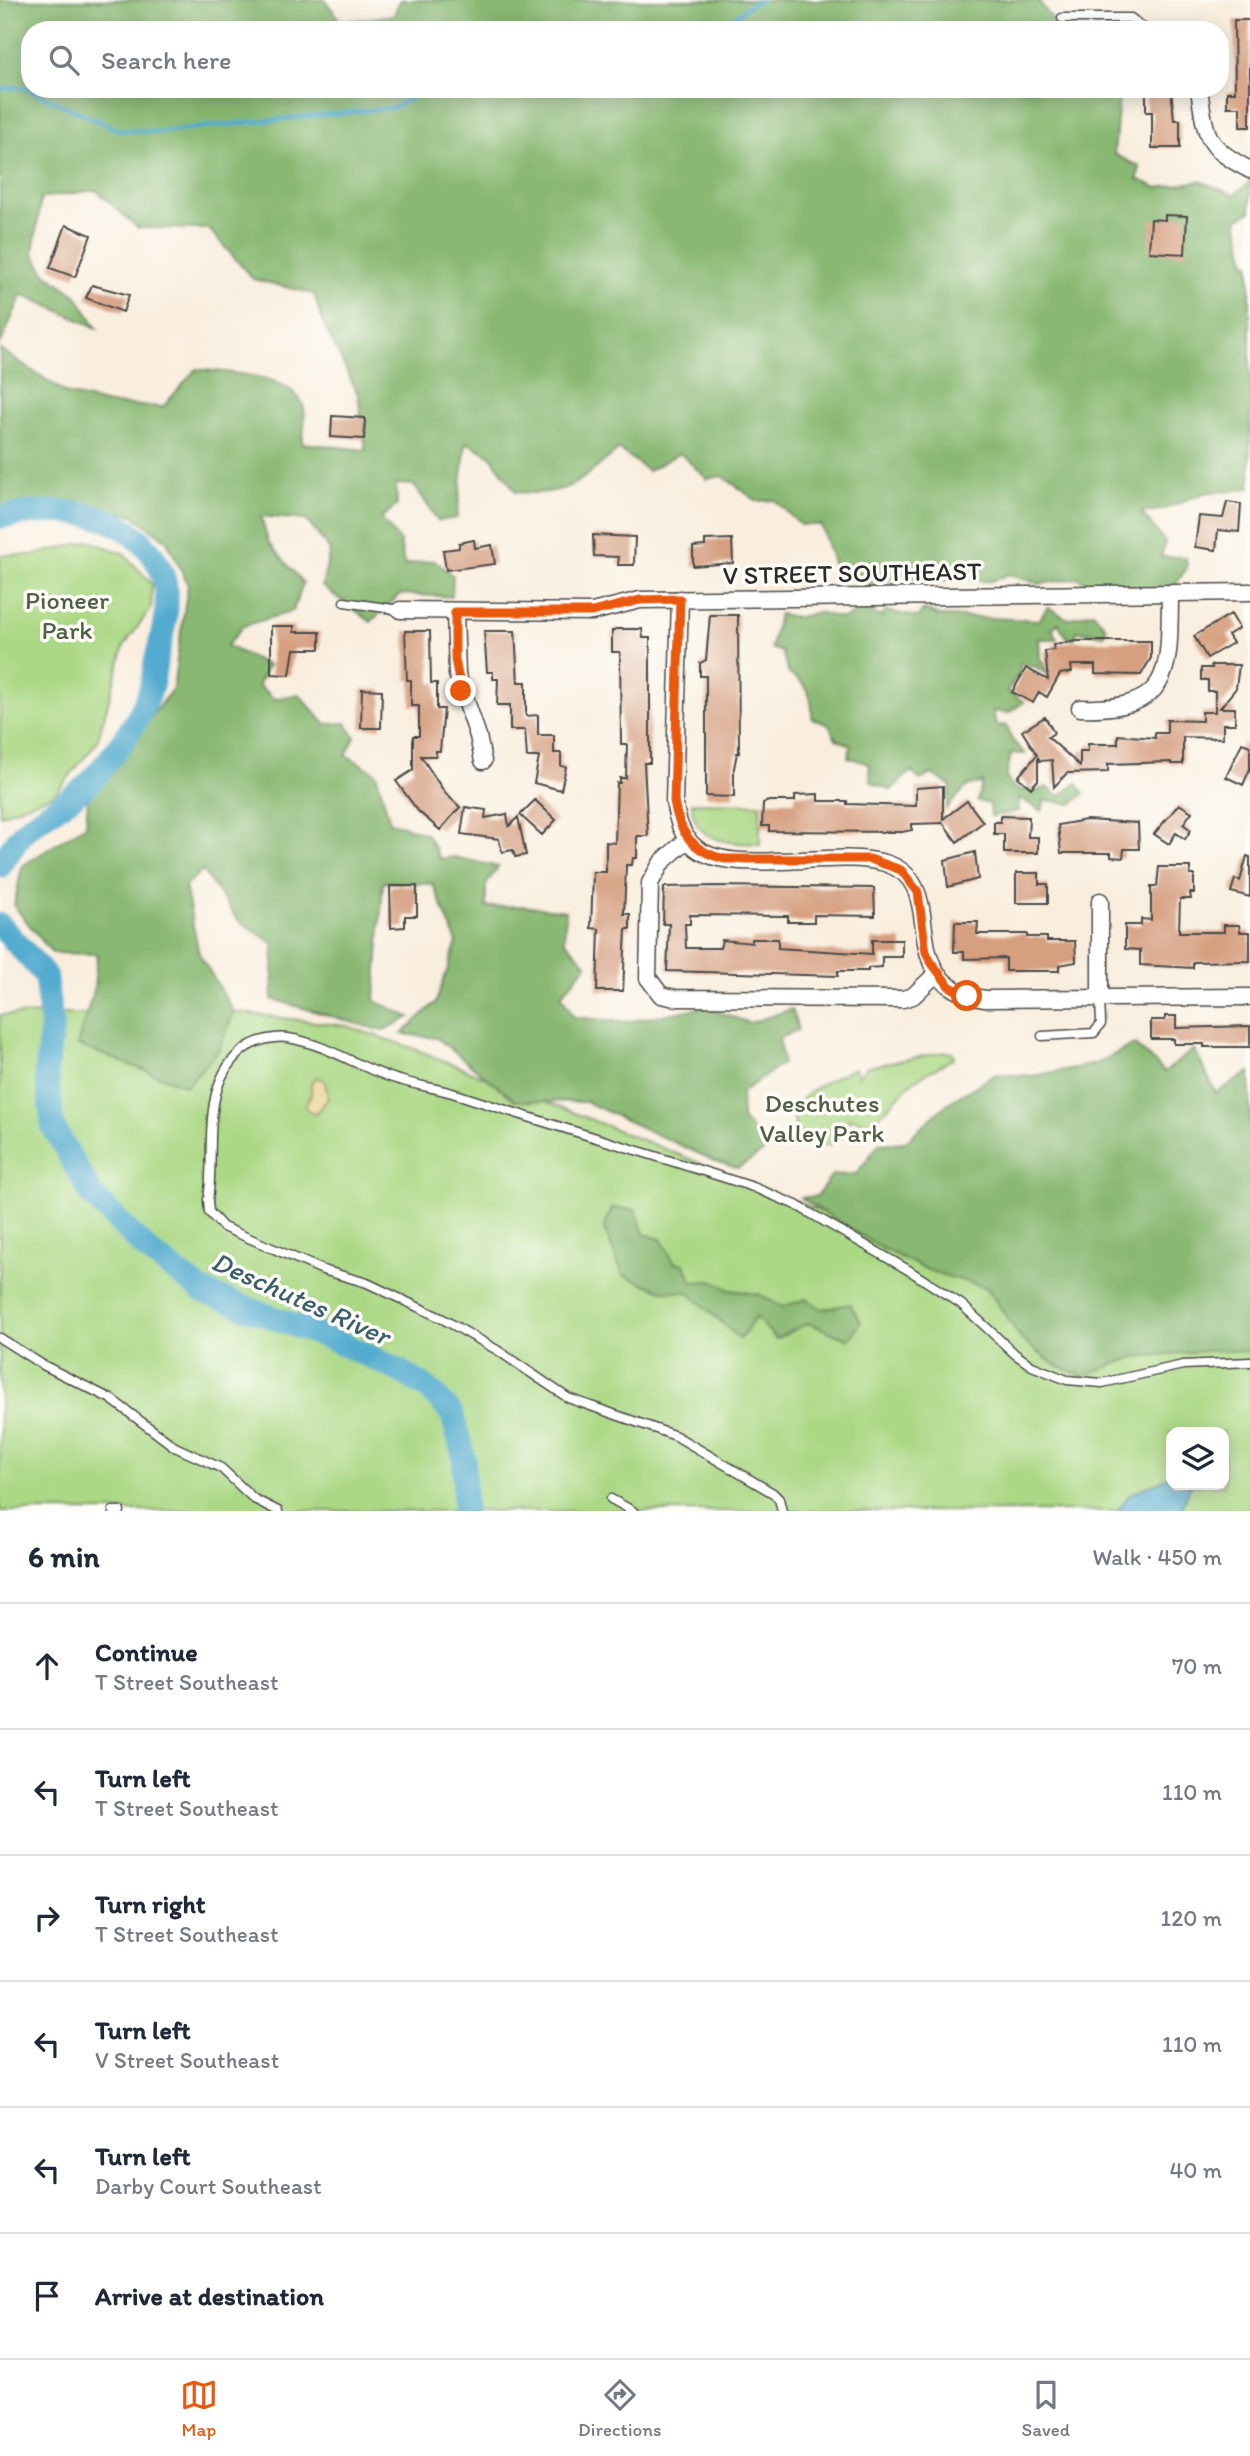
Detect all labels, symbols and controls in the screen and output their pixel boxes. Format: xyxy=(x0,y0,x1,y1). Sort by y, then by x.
search box xyxy=(21,21,1229,98)
icon: search xyxy=(45,41,83,79)
text: Search here xyxy=(101,44,231,76)
street label: V STREET SOUTHEAST xyxy=(722,555,982,591)
park label: Pioneer Park xyxy=(25,584,109,646)
route end xyxy=(445,675,476,706)
route start xyxy=(951,980,982,1011)
park label: Deschutes Valley Park xyxy=(760,1087,884,1149)
water label: Deschutes River xyxy=(207,1244,398,1354)
map controls xyxy=(1166,1427,1229,1490)
button: layers xyxy=(1166,1427,1229,1490)
text: 6 min xyxy=(28,1538,100,1575)
text: Walk · 450 m xyxy=(1092,1543,1222,1571)
text: Continue xyxy=(95,1636,198,1668)
icon: ahead xyxy=(28,1647,66,1685)
text: 70 m xyxy=(1172,1652,1222,1680)
text: T Street Southeast xyxy=(95,1668,279,1696)
text: Turn left xyxy=(95,1762,191,1794)
icon: left xyxy=(28,1773,66,1811)
text: 110 m xyxy=(1162,1778,1222,1806)
text: T Street Southeast xyxy=(95,1794,279,1822)
text: Turn right xyxy=(95,1888,206,1920)
icon: right xyxy=(28,1899,66,1937)
text: 120 m xyxy=(1161,1904,1222,1932)
text: T Street Southeast xyxy=(95,1920,279,1948)
text: Turn left xyxy=(95,2014,191,2046)
icon: left xyxy=(28,2025,66,2063)
text: 110 m xyxy=(1162,2030,1222,2058)
text: V Street Southeast xyxy=(95,2046,279,2074)
text: Turn left xyxy=(95,2140,191,2172)
icon: left xyxy=(28,2151,66,2189)
text: 40 m xyxy=(1169,2156,1222,2184)
text: Darby Court Southeast xyxy=(95,2172,322,2200)
icon: arrive xyxy=(28,2277,66,2315)
text: Arrive at destination xyxy=(95,2280,324,2312)
tab: Map xyxy=(180,2376,218,2441)
tab: Directions xyxy=(578,2376,662,2441)
tab: Saved xyxy=(1022,2376,1070,2441)

